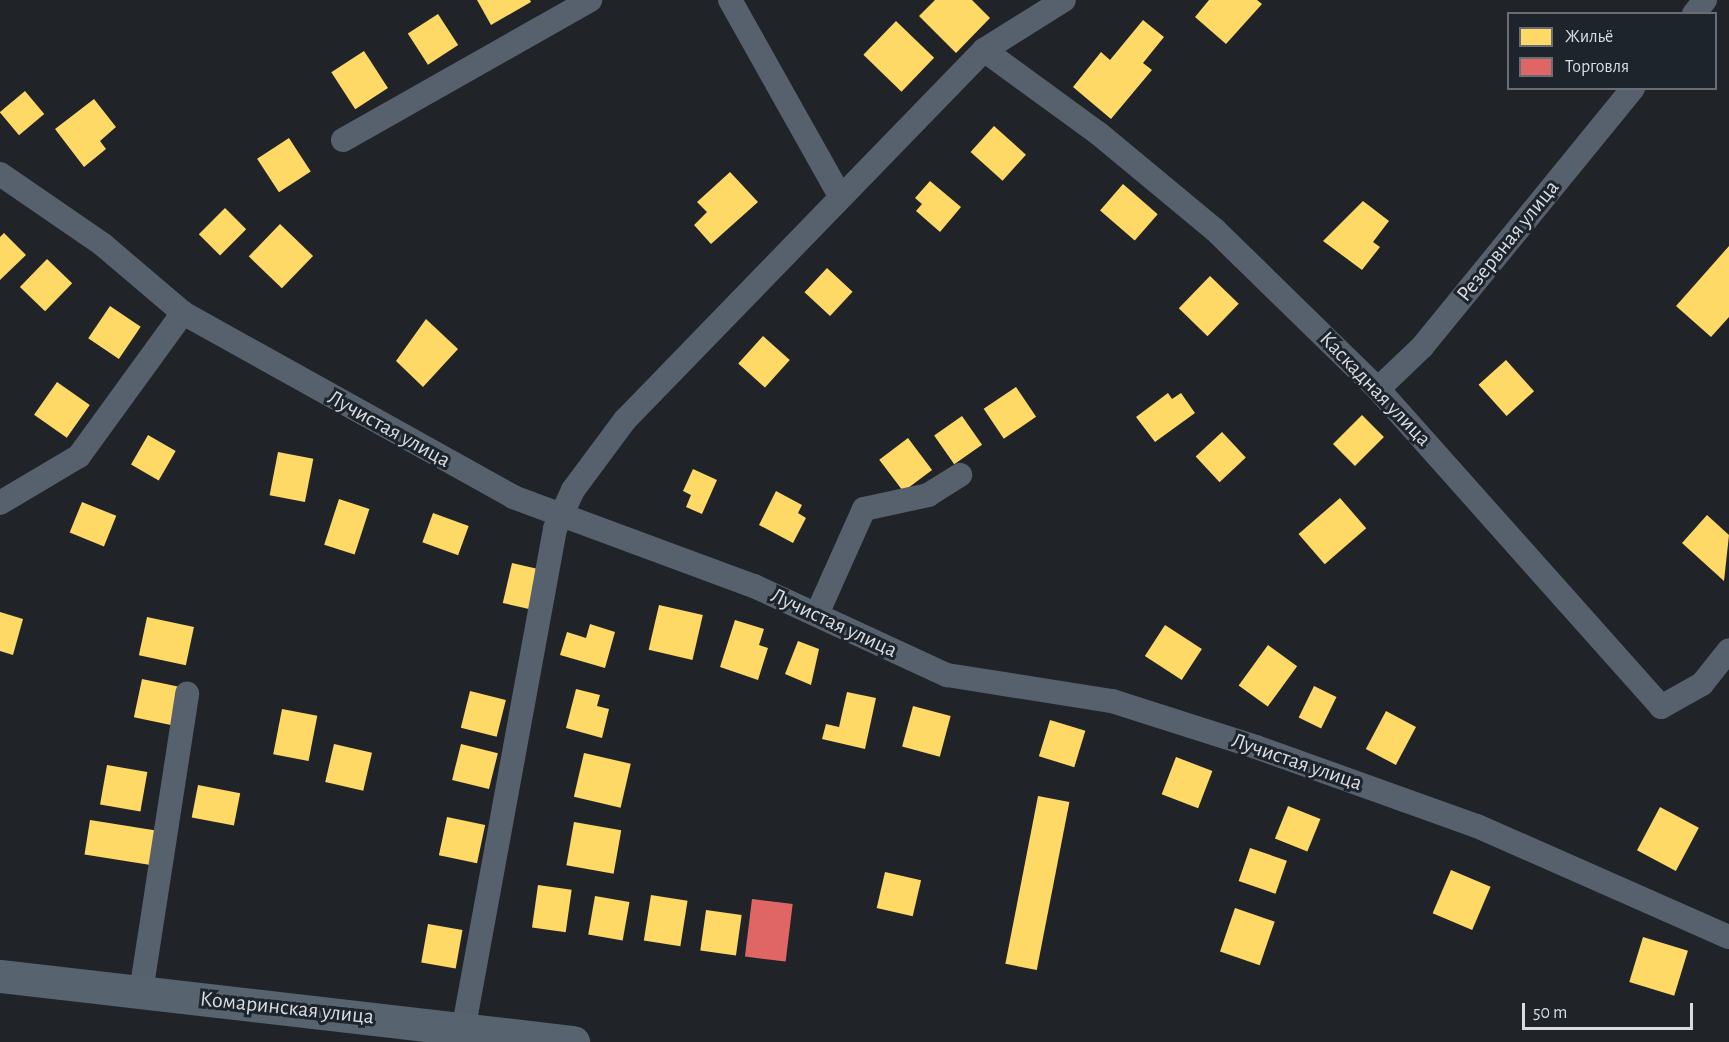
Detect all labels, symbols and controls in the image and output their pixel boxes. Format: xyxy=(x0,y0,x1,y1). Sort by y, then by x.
legend xyxy=(1507,12,1717,90)
text: Жильё xyxy=(1565,28,1613,46)
text: Торговля xyxy=(1565,58,1629,76)
street label: Резервная улица xyxy=(1451,175,1565,307)
street label: Каскадная улица xyxy=(1313,326,1437,452)
street label: Лучистая улица xyxy=(323,384,455,474)
street label: Лучистая улица xyxy=(767,582,901,664)
street label: Лучистая улица xyxy=(1228,727,1366,797)
street label: Комаринская улица xyxy=(199,986,375,1030)
scale bar xyxy=(1525,991,1696,1029)
text: 50 m xyxy=(1533,1004,1567,1022)

